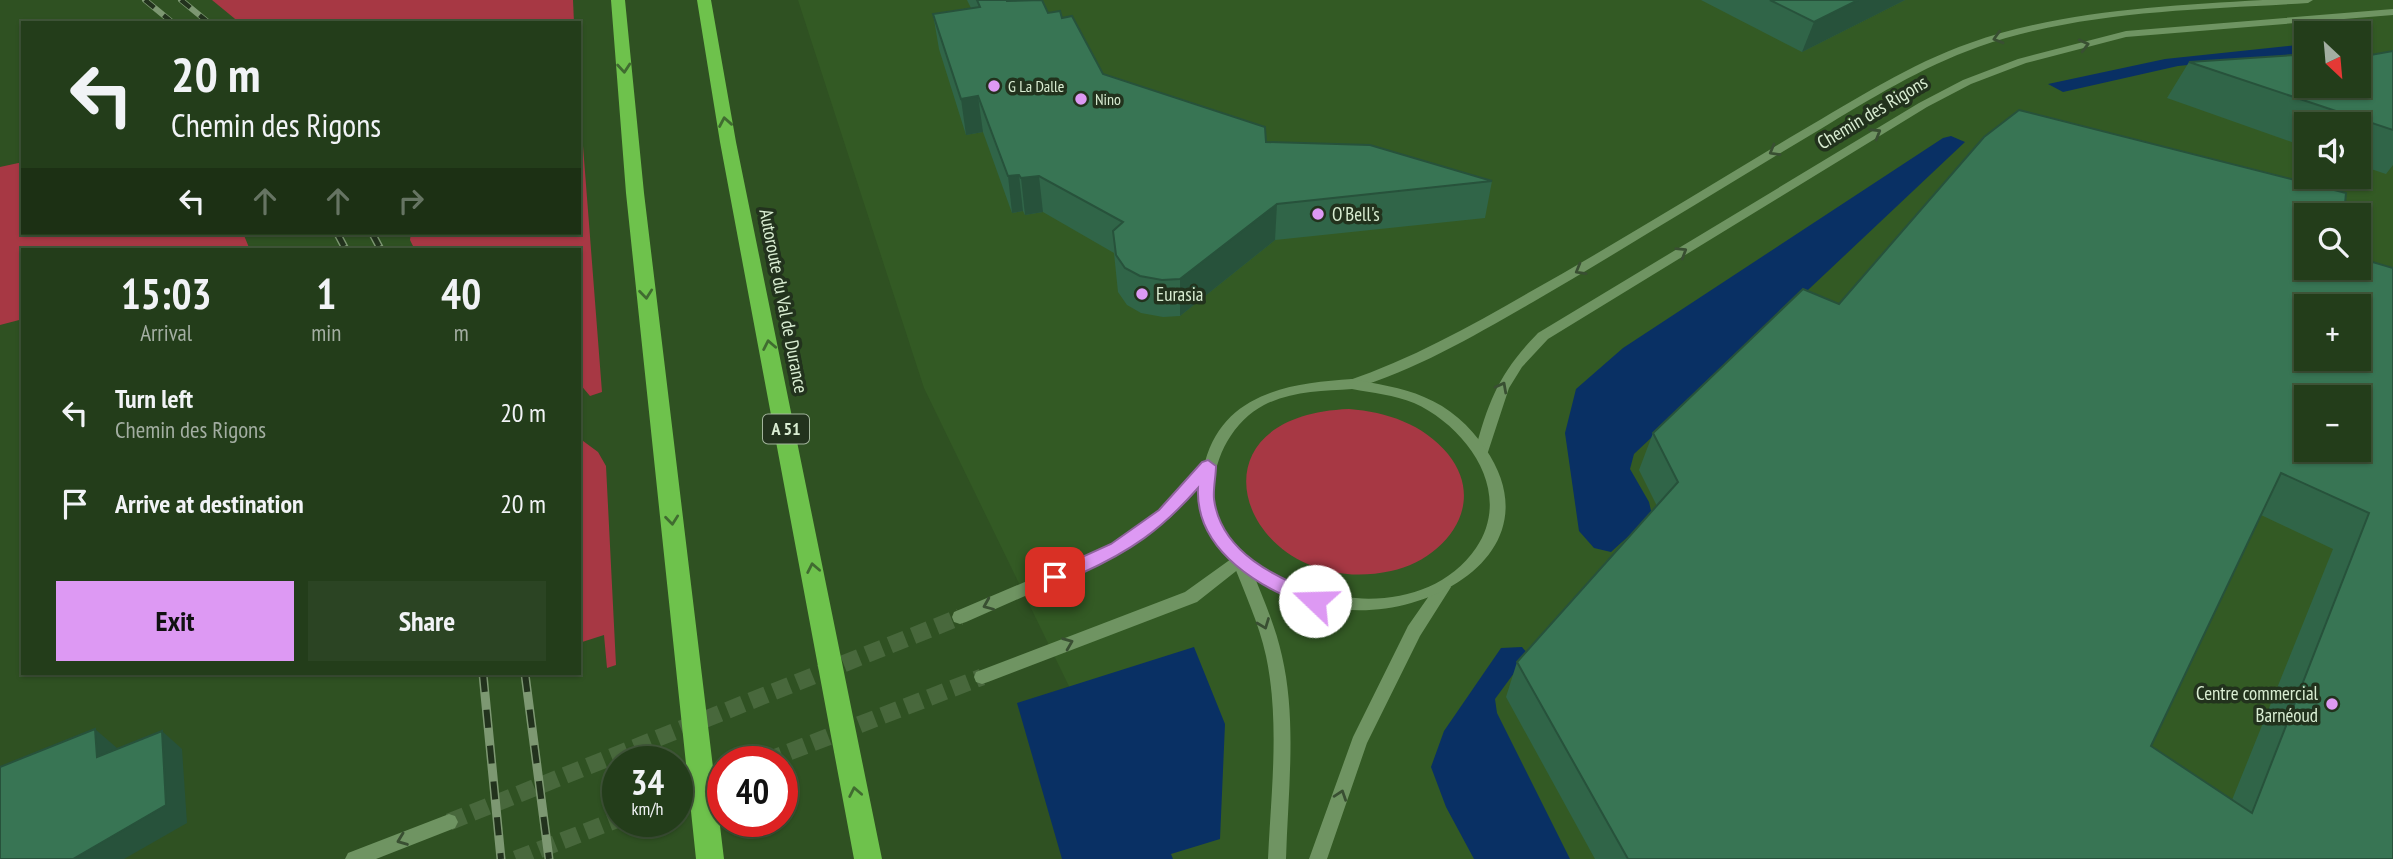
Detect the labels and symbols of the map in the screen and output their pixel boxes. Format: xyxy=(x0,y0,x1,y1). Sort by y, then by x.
north arrow xyxy=(2294,21,2371,98)
one-way arrow xyxy=(1992,29,2004,44)
one-way arrow xyxy=(2078,39,2090,53)
one-way arrow xyxy=(616,63,631,74)
street label: Chemin des Rigons xyxy=(1812,70,1932,154)
place label: G La Dalle xyxy=(1008,76,1064,96)
marker: G La Dalle xyxy=(986,78,1002,94)
place label: Nino xyxy=(1095,89,1121,109)
marker: Nino xyxy=(1073,91,1089,107)
one-way arrow xyxy=(718,116,733,128)
one-way arrow xyxy=(1868,129,1881,142)
one-way arrow xyxy=(1769,143,1782,156)
place label: O'Bell's xyxy=(1332,202,1380,226)
marker: O'Bell's xyxy=(1310,206,1326,222)
street label: Autoroute du Val de Durance xyxy=(754,207,814,395)
one-way arrow xyxy=(1674,248,1687,261)
one-way arrow xyxy=(1575,262,1587,275)
place label: Eurasia xyxy=(1156,282,1203,306)
marker: Eurasia xyxy=(1134,286,1150,302)
one-way arrow xyxy=(639,289,654,300)
one-way arrow xyxy=(763,339,778,351)
one-way arrow xyxy=(1494,381,1508,394)
road number: A 51 xyxy=(763,414,809,444)
one-way arrow xyxy=(664,515,679,526)
pin xyxy=(1025,547,1085,607)
one-way arrow xyxy=(806,562,821,574)
position arrow xyxy=(1278,564,1352,638)
one-way arrow xyxy=(983,597,996,611)
one-way arrow xyxy=(1255,617,1269,629)
one-way arrow xyxy=(1061,637,1073,651)
place label: Centre commercial Barnéoud xyxy=(2196,681,2319,727)
marker: Centre commercial Barnéoud xyxy=(2324,696,2340,712)
speed limit sign: 40 xyxy=(707,746,798,837)
one-way arrow xyxy=(849,786,864,798)
one-way arrow xyxy=(1333,789,1347,801)
one-way arrow xyxy=(396,832,408,846)

